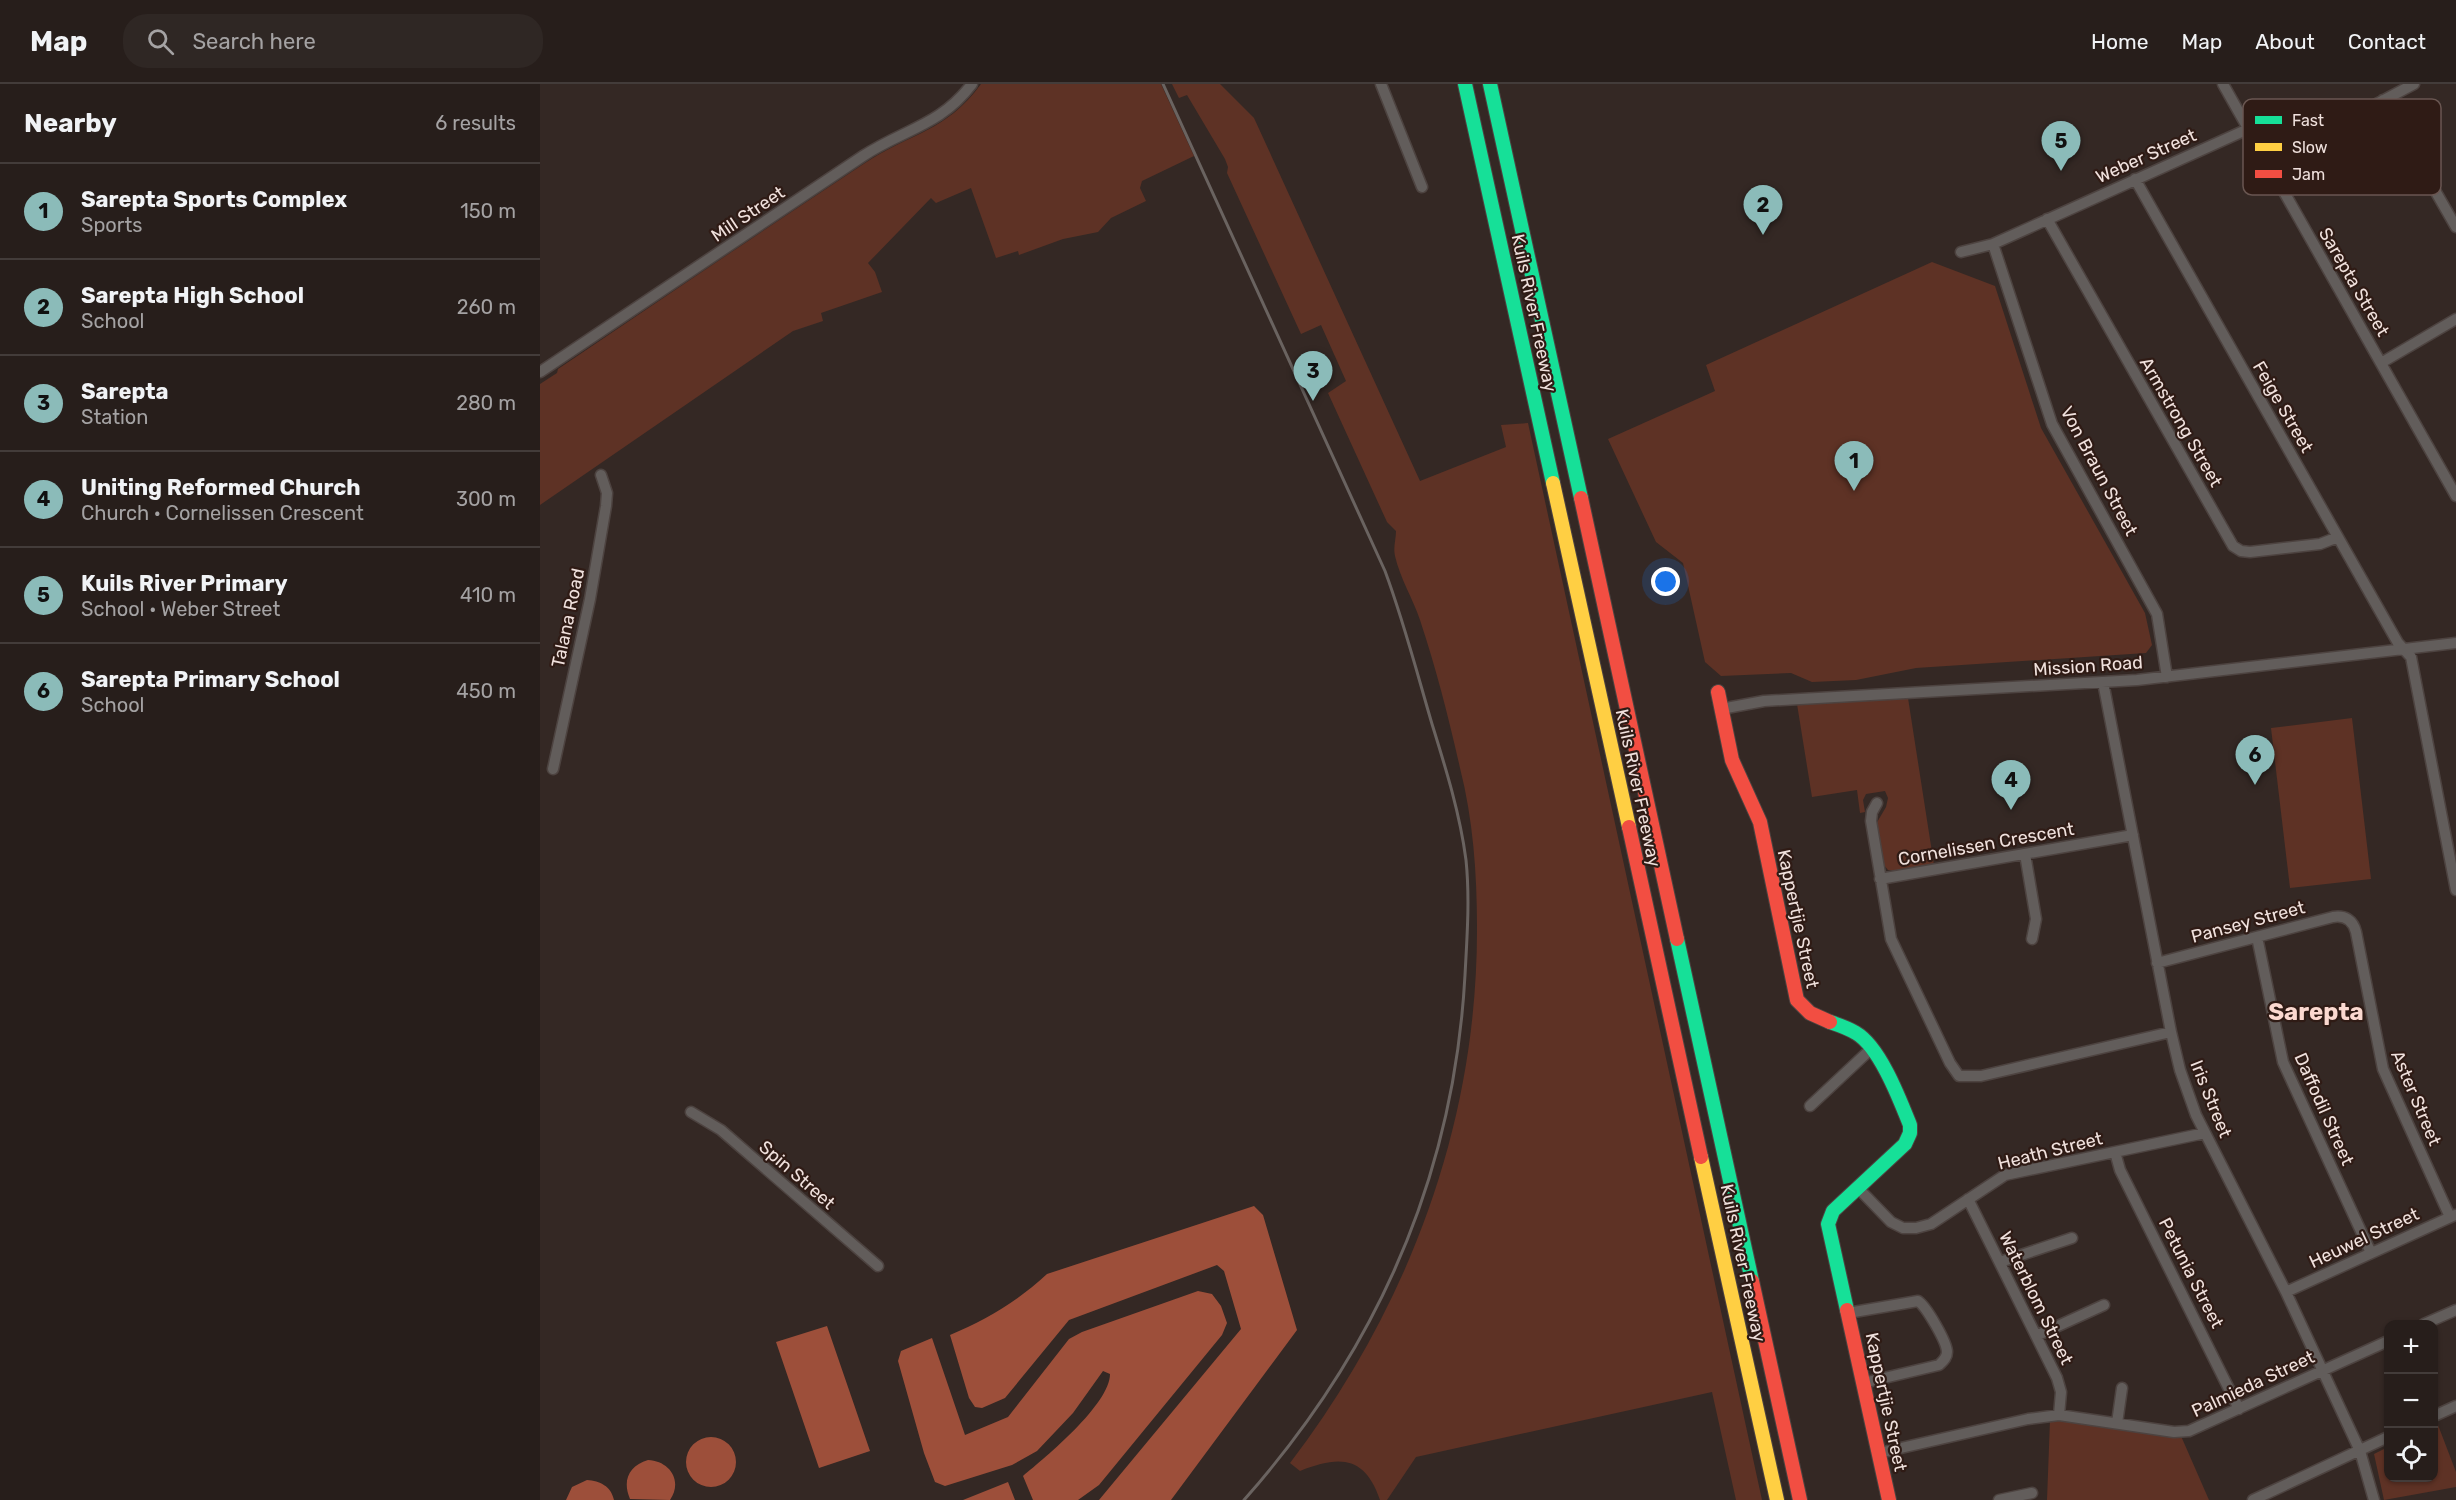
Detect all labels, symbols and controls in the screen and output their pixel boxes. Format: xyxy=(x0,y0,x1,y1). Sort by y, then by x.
search box xyxy=(123,14,543,68)
text: Map xyxy=(30,25,87,58)
icon: search xyxy=(144,25,177,58)
text: Search here xyxy=(192,28,316,55)
text: Home xyxy=(2091,29,2148,54)
text: Map xyxy=(2181,29,2222,54)
text: About xyxy=(2255,29,2315,54)
text: Contact xyxy=(2348,29,2426,54)
legend xyxy=(2243,99,2441,195)
text: Nearby xyxy=(24,108,117,139)
text: 6 results xyxy=(435,111,516,135)
text: Fast xyxy=(2292,111,2324,130)
pin: 5 xyxy=(2042,122,2080,171)
street label: Weber Street xyxy=(2092,124,2200,188)
text: Slow xyxy=(2292,138,2328,157)
text: Jam xyxy=(2292,165,2325,184)
street label: Mill Street xyxy=(707,181,789,247)
text: Sarepta Sports Complex xyxy=(81,186,347,213)
pin: 2 xyxy=(1744,186,1782,235)
text: 1 xyxy=(39,199,48,223)
text: 150 m xyxy=(460,199,516,223)
text: Sports xyxy=(81,213,142,237)
street label: Sarepta Street xyxy=(2314,224,2394,340)
street label: Kuils River Freeway xyxy=(1507,232,1562,394)
text: Sarepta High School xyxy=(81,282,304,309)
text: 2 xyxy=(37,295,50,319)
text: 260 m xyxy=(457,295,516,319)
text: School xyxy=(81,309,144,333)
pin: 3 xyxy=(1294,352,1332,401)
street label: Armstrong Street xyxy=(2135,353,2227,491)
street label: Feige Street xyxy=(2248,357,2318,457)
text: Sarepta xyxy=(81,378,169,405)
text: 3 xyxy=(37,391,50,415)
text: 280 m xyxy=(456,391,516,415)
street label: Von Braun Street xyxy=(2056,403,2142,539)
text: Station xyxy=(81,405,148,429)
pin: 1 xyxy=(1834,442,1874,491)
text: Uniting Reformed Church xyxy=(81,474,361,501)
text: 4 xyxy=(37,487,50,511)
text: 300 m xyxy=(456,487,516,511)
text: Church · Cornelissen Crescent xyxy=(81,501,364,525)
street label: Talana Road xyxy=(547,566,589,670)
your location xyxy=(1651,567,1680,596)
text: Kuils River Primary xyxy=(81,570,288,597)
text: 5 xyxy=(37,583,50,607)
text: 410 m xyxy=(460,583,516,607)
text: School · Weber Street xyxy=(81,597,280,621)
street label: Mission Road xyxy=(2033,651,2143,681)
text: Sarepta Primary School xyxy=(81,666,340,693)
text: 6 xyxy=(37,679,50,703)
text: 450 m xyxy=(456,679,516,703)
text: School xyxy=(81,693,144,717)
street label: Kuils River Freeway xyxy=(1611,707,1666,869)
pin: 6 xyxy=(2236,736,2274,785)
pin: 4 xyxy=(1992,760,2030,810)
street label: Cornelissen Crescent xyxy=(1896,818,2076,870)
street label: Kappertjie Street xyxy=(1773,848,1823,990)
street label: Pansey Street xyxy=(2189,896,2307,948)
district label: Sarepta xyxy=(2268,998,2364,1026)
street label: Aster Street xyxy=(2386,1047,2446,1149)
street label: Daffodil Street xyxy=(2289,1049,2359,1169)
street label: Iris Street xyxy=(2185,1057,2237,1141)
street label: Heath Street xyxy=(1995,1127,2105,1175)
street label: Spin Street xyxy=(754,1136,840,1214)
street label: Kuils River Freeway xyxy=(1716,1182,1771,1344)
street label: Heuwel Street xyxy=(2305,1203,2423,1273)
street label: Petunia Street xyxy=(2154,1214,2228,1332)
street label: Waterblom Street xyxy=(1994,1228,2078,1368)
map controls xyxy=(2384,1320,2438,1482)
button: + xyxy=(2384,1320,2438,1374)
street label: Kappertjie Street xyxy=(1861,1331,1911,1473)
street label: Palmieda Street xyxy=(2188,1346,2318,1422)
button: − xyxy=(2384,1374,2438,1428)
button: locate xyxy=(2384,1428,2438,1482)

